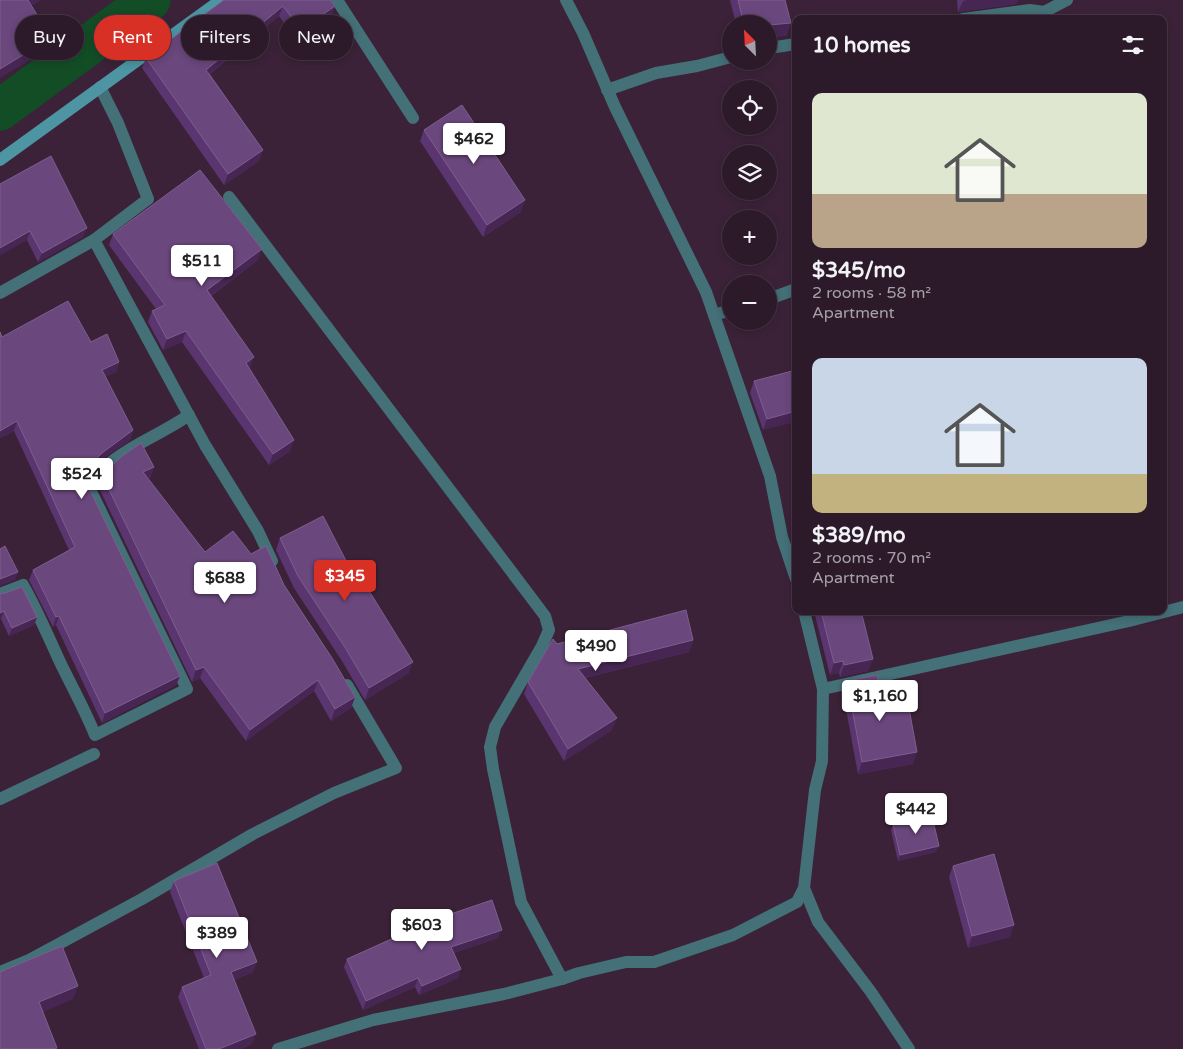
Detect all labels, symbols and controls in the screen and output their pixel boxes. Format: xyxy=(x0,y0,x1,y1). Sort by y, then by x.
chip: Buy xyxy=(15,15,84,60)
chip: Rent xyxy=(94,15,171,60)
chip: Filters xyxy=(181,15,269,60)
chip: New xyxy=(279,15,353,60)
north arrow xyxy=(722,15,778,70)
map controls xyxy=(722,15,777,330)
icon: filters xyxy=(1119,31,1147,59)
text: 10 homes xyxy=(812,33,911,58)
button: locate xyxy=(722,80,777,135)
pin: $462 xyxy=(444,122,504,165)
icon: home xyxy=(935,125,1025,215)
text: $462 xyxy=(454,129,494,149)
button: layers xyxy=(722,145,777,200)
button: + xyxy=(722,210,777,265)
pin: $511 xyxy=(172,244,232,287)
text: $511 xyxy=(182,251,222,271)
text: $345/mo xyxy=(812,258,906,283)
button: − xyxy=(722,275,777,330)
text: 2 rooms · 58 m² xyxy=(812,283,931,303)
text: Apartment xyxy=(812,303,895,323)
icon: home xyxy=(935,390,1025,480)
pin: $524 xyxy=(52,458,112,500)
text: $524 xyxy=(62,464,102,484)
text: $389/mo xyxy=(812,523,906,548)
text: 2 rooms · 70 m² xyxy=(812,548,931,568)
pin: $345 xyxy=(315,560,375,602)
pin: $688 xyxy=(195,562,255,604)
text: $345 xyxy=(325,566,365,586)
text: $688 xyxy=(205,568,245,588)
text: Apartment xyxy=(812,568,895,588)
pin: $490 xyxy=(566,630,626,672)
text: $490 xyxy=(576,636,616,656)
pin: $1,160 xyxy=(839,680,921,722)
text: $1,160 xyxy=(853,686,907,706)
pin: $442 xyxy=(886,792,946,835)
text: $442 xyxy=(896,799,936,819)
pin: $603 xyxy=(392,908,452,951)
text: $603 xyxy=(402,915,442,935)
pin: $389 xyxy=(187,916,247,959)
text: $389 xyxy=(197,923,237,943)

